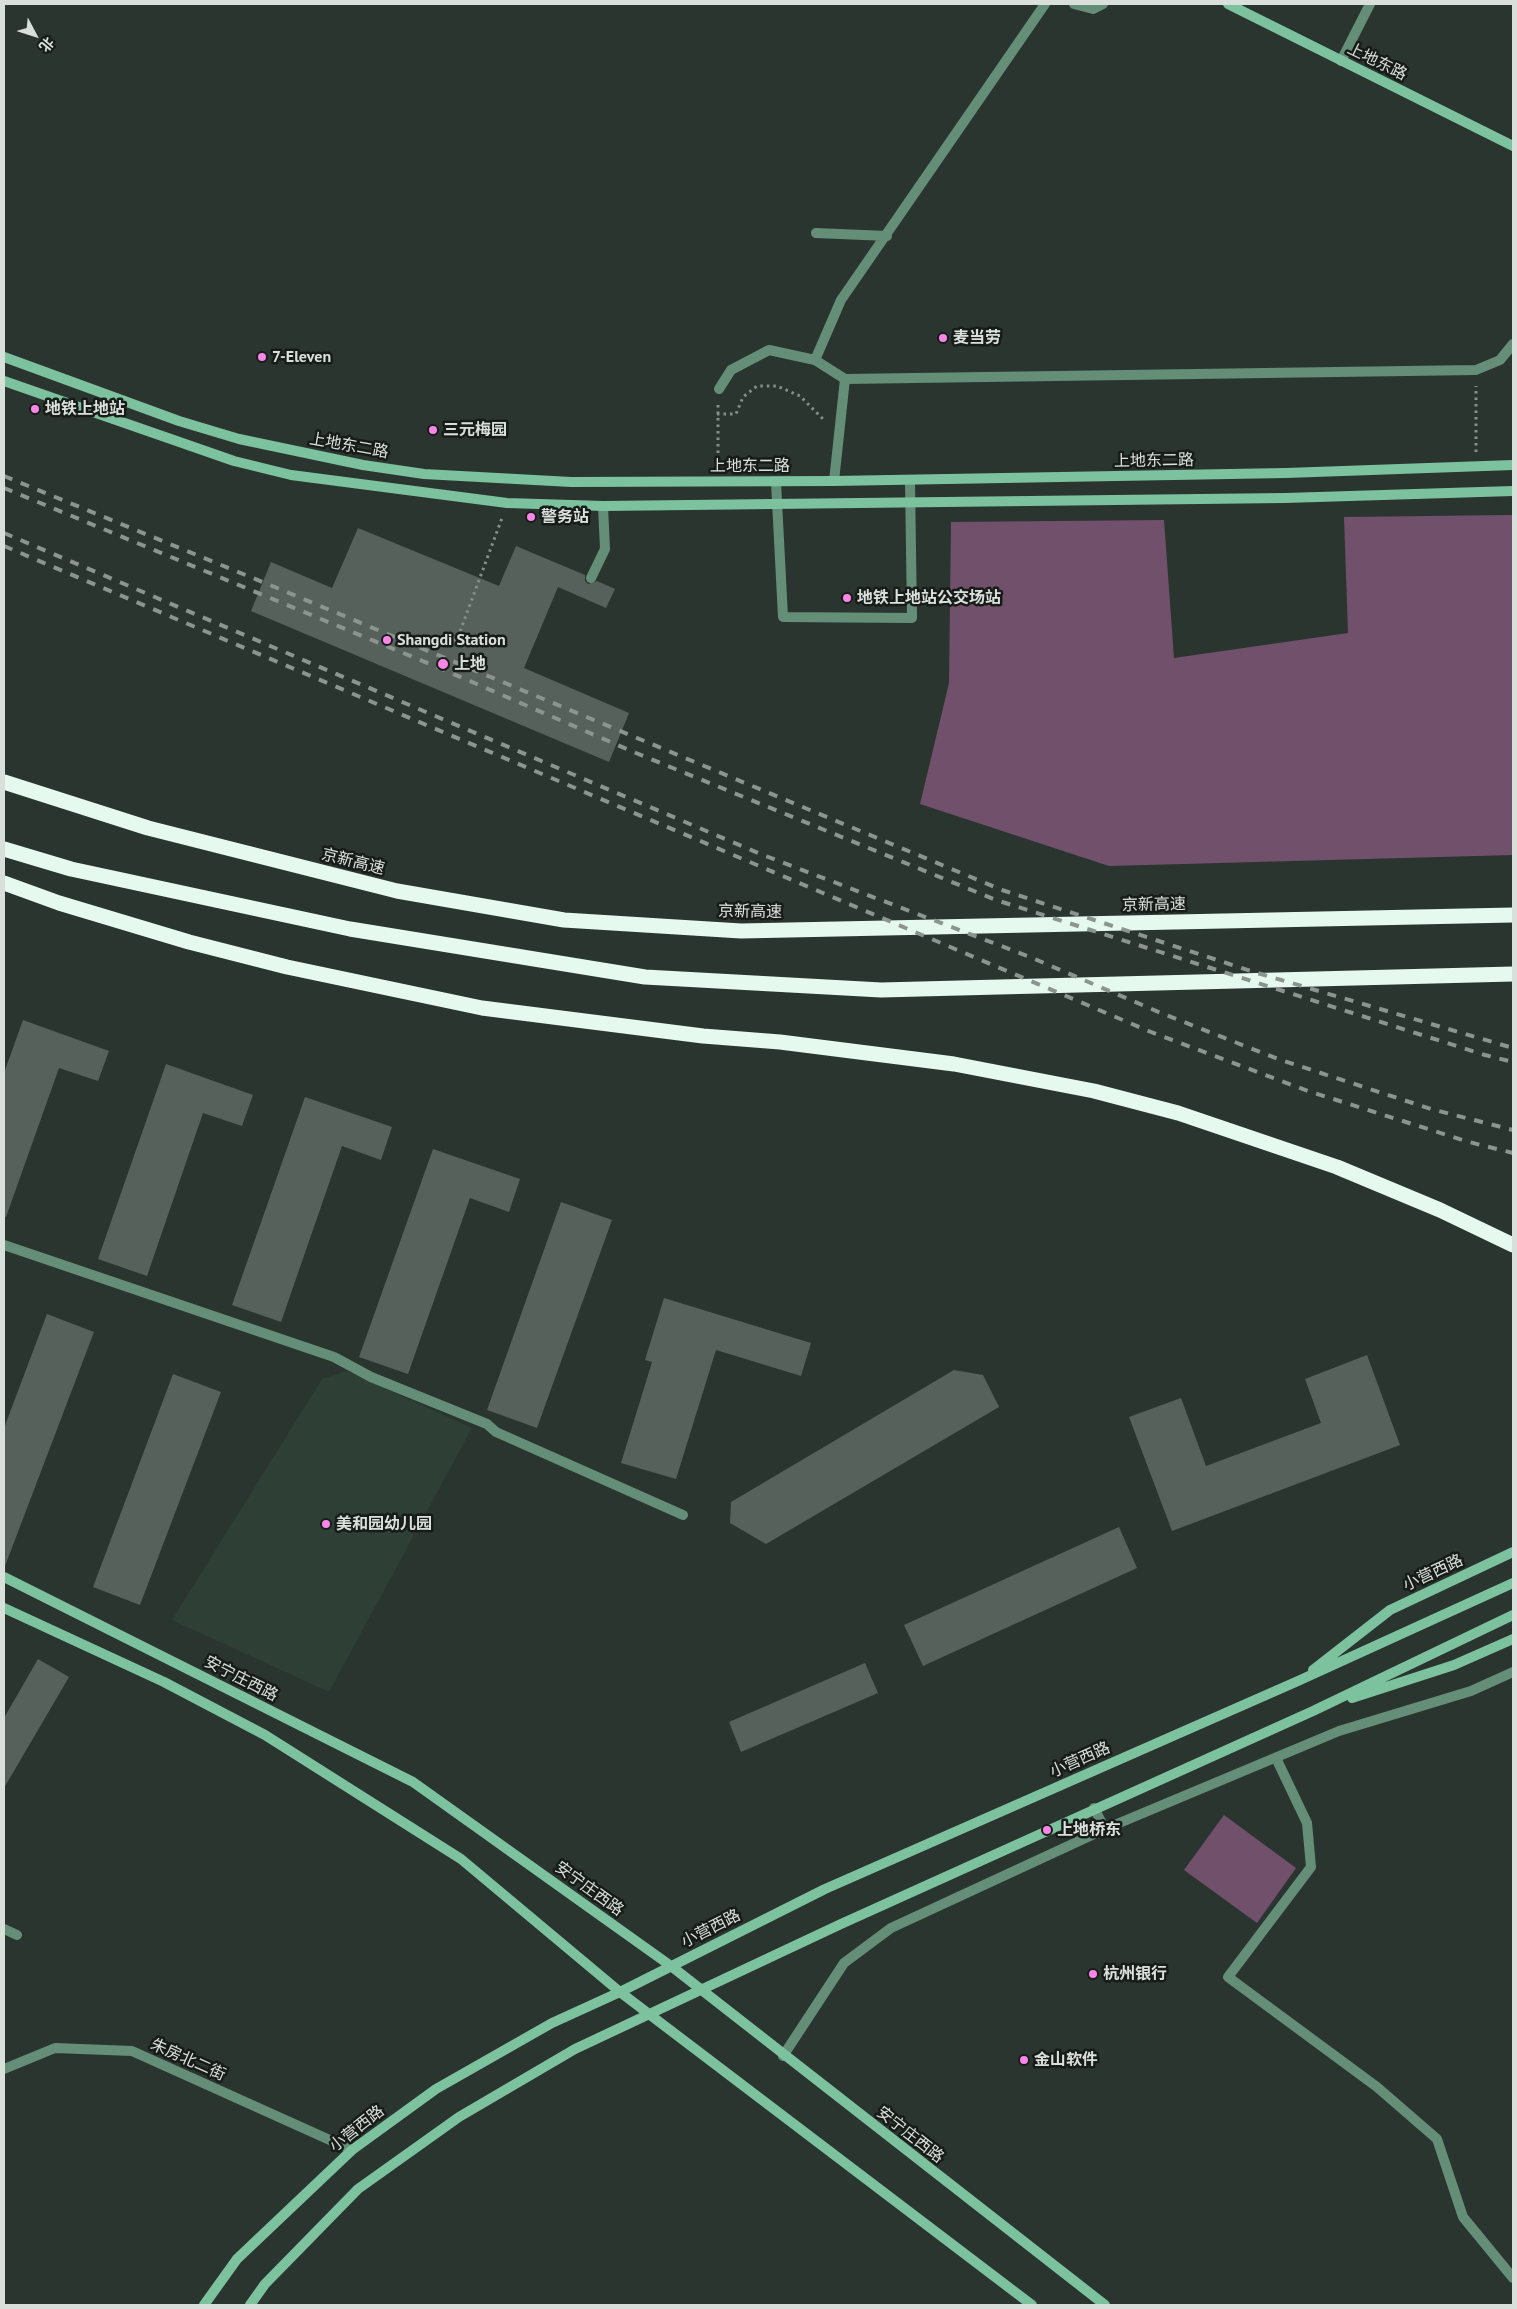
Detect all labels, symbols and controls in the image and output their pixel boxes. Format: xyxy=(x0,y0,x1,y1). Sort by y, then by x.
north arrow xyxy=(10,10,60,60)
text: 北 xyxy=(35,33,58,56)
street label: 上地东路 xyxy=(1344,39,1410,85)
place label: 麦当劳 xyxy=(953,328,1001,348)
marker: 麦当劳 xyxy=(937,332,949,344)
place label: 7-Eleven xyxy=(272,347,331,367)
marker: 7-Eleven xyxy=(256,351,268,363)
place label: 地铁上地站 xyxy=(45,399,125,419)
marker: 地铁上地站 xyxy=(29,403,41,415)
place label: 三元梅园 xyxy=(443,420,507,440)
marker: 三元梅园 xyxy=(427,424,439,436)
street label: 上地东二路 xyxy=(308,430,390,462)
street label: 上地东二路 xyxy=(1114,451,1194,471)
street label: 上地东二路 xyxy=(710,456,790,476)
place label: 警务站 xyxy=(541,507,589,527)
marker: 警务站 xyxy=(525,511,537,523)
place label: 地铁上地站公交场站 xyxy=(857,588,1001,608)
marker: 地铁上地站公交场站 xyxy=(841,592,853,604)
place label: Shangdi Station xyxy=(397,630,506,650)
marker: Shangdi Station xyxy=(381,634,393,646)
place label: 上地 xyxy=(454,654,486,674)
marker: 上地 xyxy=(436,657,450,671)
street label: 京新高速 xyxy=(320,845,386,879)
street label: 京新高速 xyxy=(1122,895,1186,915)
street label: 京新高速 xyxy=(718,902,782,922)
place label: 美和园幼儿园 xyxy=(336,1514,432,1534)
marker: 美和园幼儿园 xyxy=(320,1518,332,1530)
street label: 小营西路 xyxy=(1400,1551,1466,1595)
street label: 安宁庄西路 xyxy=(201,1652,281,1706)
street label: 小营西路 xyxy=(1047,1738,1113,1782)
place label: 上地桥东 xyxy=(1057,1820,1121,1840)
marker: 上地桥东 xyxy=(1041,1824,1053,1836)
street label: 安宁庄西路 xyxy=(551,1858,627,1920)
street label: 小营西路 xyxy=(678,1906,744,1952)
place label: 杭州银行 xyxy=(1103,1964,1167,1984)
marker: 杭州银行 xyxy=(1087,1968,1099,1980)
street label: 朱房北二街 xyxy=(148,2035,228,2085)
place label: 金山软件 xyxy=(1034,2050,1098,2070)
marker: 金山软件 xyxy=(1018,2054,1030,2066)
street label: 小营西路 xyxy=(326,2102,388,2156)
street label: 安宁庄西路 xyxy=(873,2103,947,2167)

